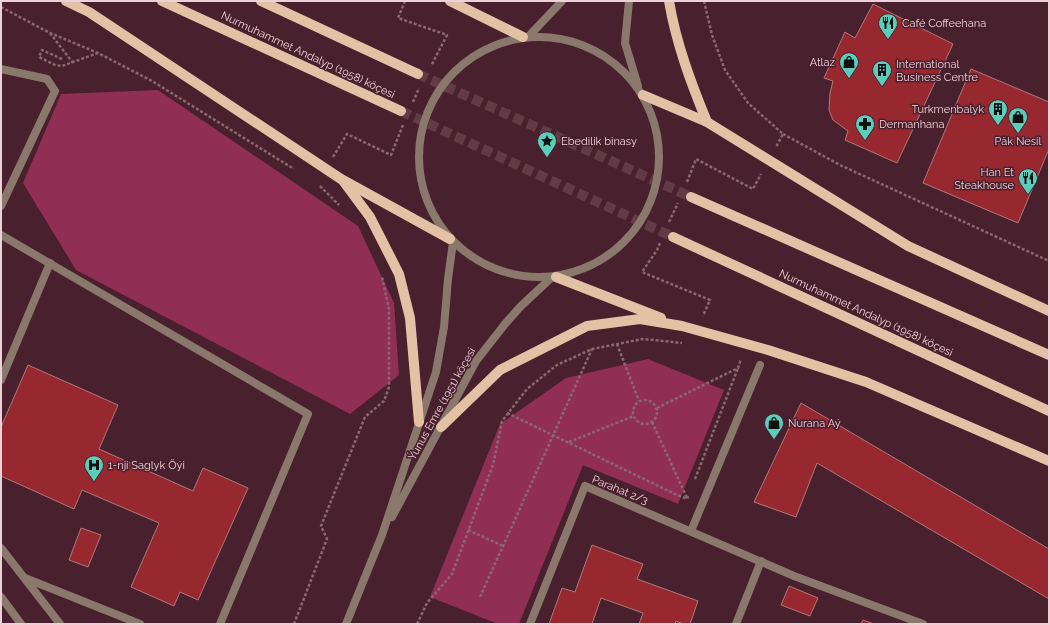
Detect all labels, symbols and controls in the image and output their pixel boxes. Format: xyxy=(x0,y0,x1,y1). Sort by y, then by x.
street label: Nurmuhammet Andalyp (1958) köçesi xyxy=(219,9,397,101)
restaurant icon: Café Coffeehana xyxy=(877,12,899,40)
place label: Café Coffeehana xyxy=(902,17,986,30)
shop icon: Atlaz xyxy=(838,51,860,79)
place label: Atlaz xyxy=(810,56,836,69)
place label: International Business Centre xyxy=(896,58,979,84)
building icon: International Business Centre xyxy=(871,59,893,87)
building icon: Turkmenbalyk xyxy=(987,98,1009,126)
place label: Turkmenbalyk xyxy=(912,103,984,116)
shop icon: Päk Nesil xyxy=(1007,106,1029,134)
pharmacy icon: Dermanhana xyxy=(854,113,876,141)
place label: Dermanhana xyxy=(879,118,945,131)
place icon: Ebedilik binasy xyxy=(536,130,558,158)
place label: Ebedilik binasy xyxy=(561,135,637,148)
place label: Päk Nesil xyxy=(995,135,1041,148)
place label: Han Et Steakhouse xyxy=(954,166,1015,192)
restaurant icon: Han Et Steakhouse xyxy=(1017,167,1039,195)
street label: Nurmuhammet Andalyp (1958) köçesi xyxy=(777,267,955,359)
street label: Ýunus Emre (1951) köçesi xyxy=(405,345,478,463)
shop icon: Nurana Aý xyxy=(763,412,785,440)
place label: Nurana Aý xyxy=(788,417,841,430)
hospital icon: 1-nji Saglyk Öýi xyxy=(83,454,105,482)
place label: 1-nji Saglyk Öýi xyxy=(108,459,185,472)
street label: Parahat 2/3 xyxy=(590,473,650,507)

